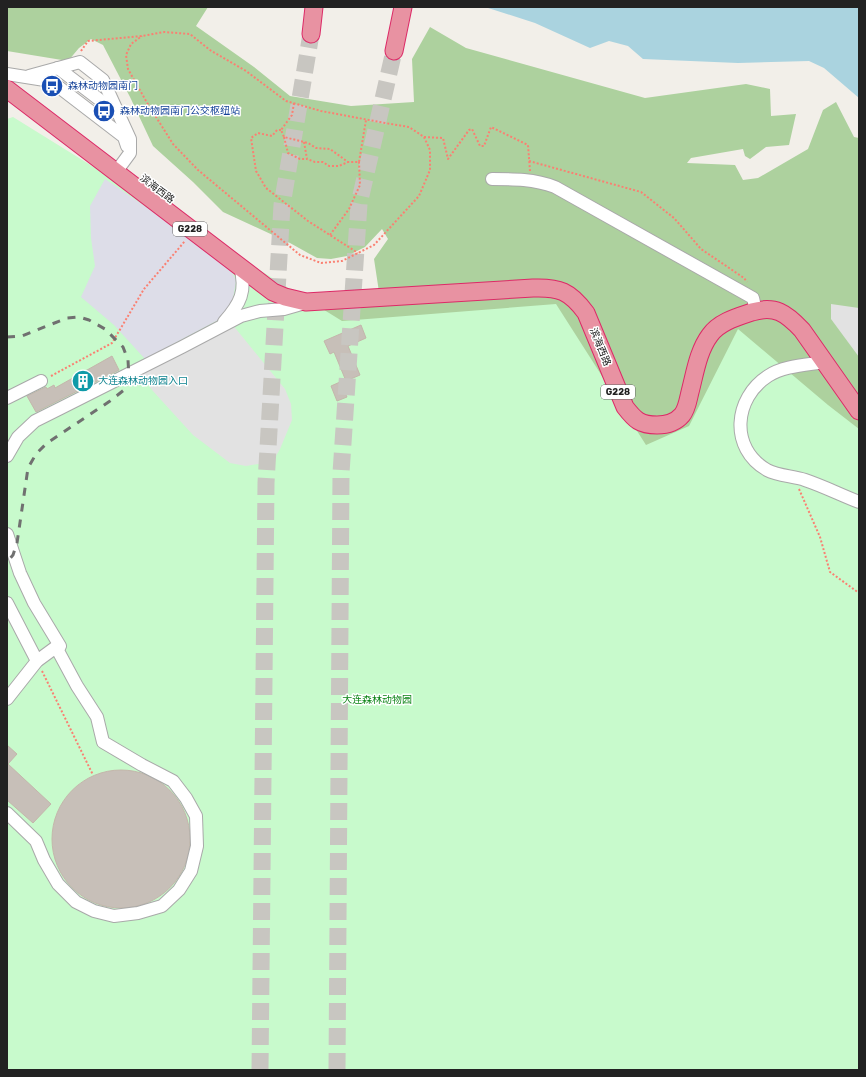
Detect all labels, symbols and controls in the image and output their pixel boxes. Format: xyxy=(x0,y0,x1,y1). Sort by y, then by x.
bus stop icon: 森林动物园南门 xyxy=(39,73,65,99)
place label: 森林动物园南门 xyxy=(68,80,138,92)
bus stop icon: 森林动物园南门公交枢纽站 xyxy=(91,98,117,124)
place label: 森林动物园南门公交枢纽站 xyxy=(120,105,240,117)
street label: 滨海西路 xyxy=(137,172,177,206)
road number: G228 xyxy=(173,222,207,236)
street label: 滨海西路 xyxy=(587,326,613,368)
building icon: 大连森林动物园入口 xyxy=(70,368,96,394)
place label: 大连森林动物园入口 xyxy=(98,375,188,387)
road number: G228 xyxy=(601,385,635,399)
park label: 大连森林动物园 xyxy=(342,694,412,706)

